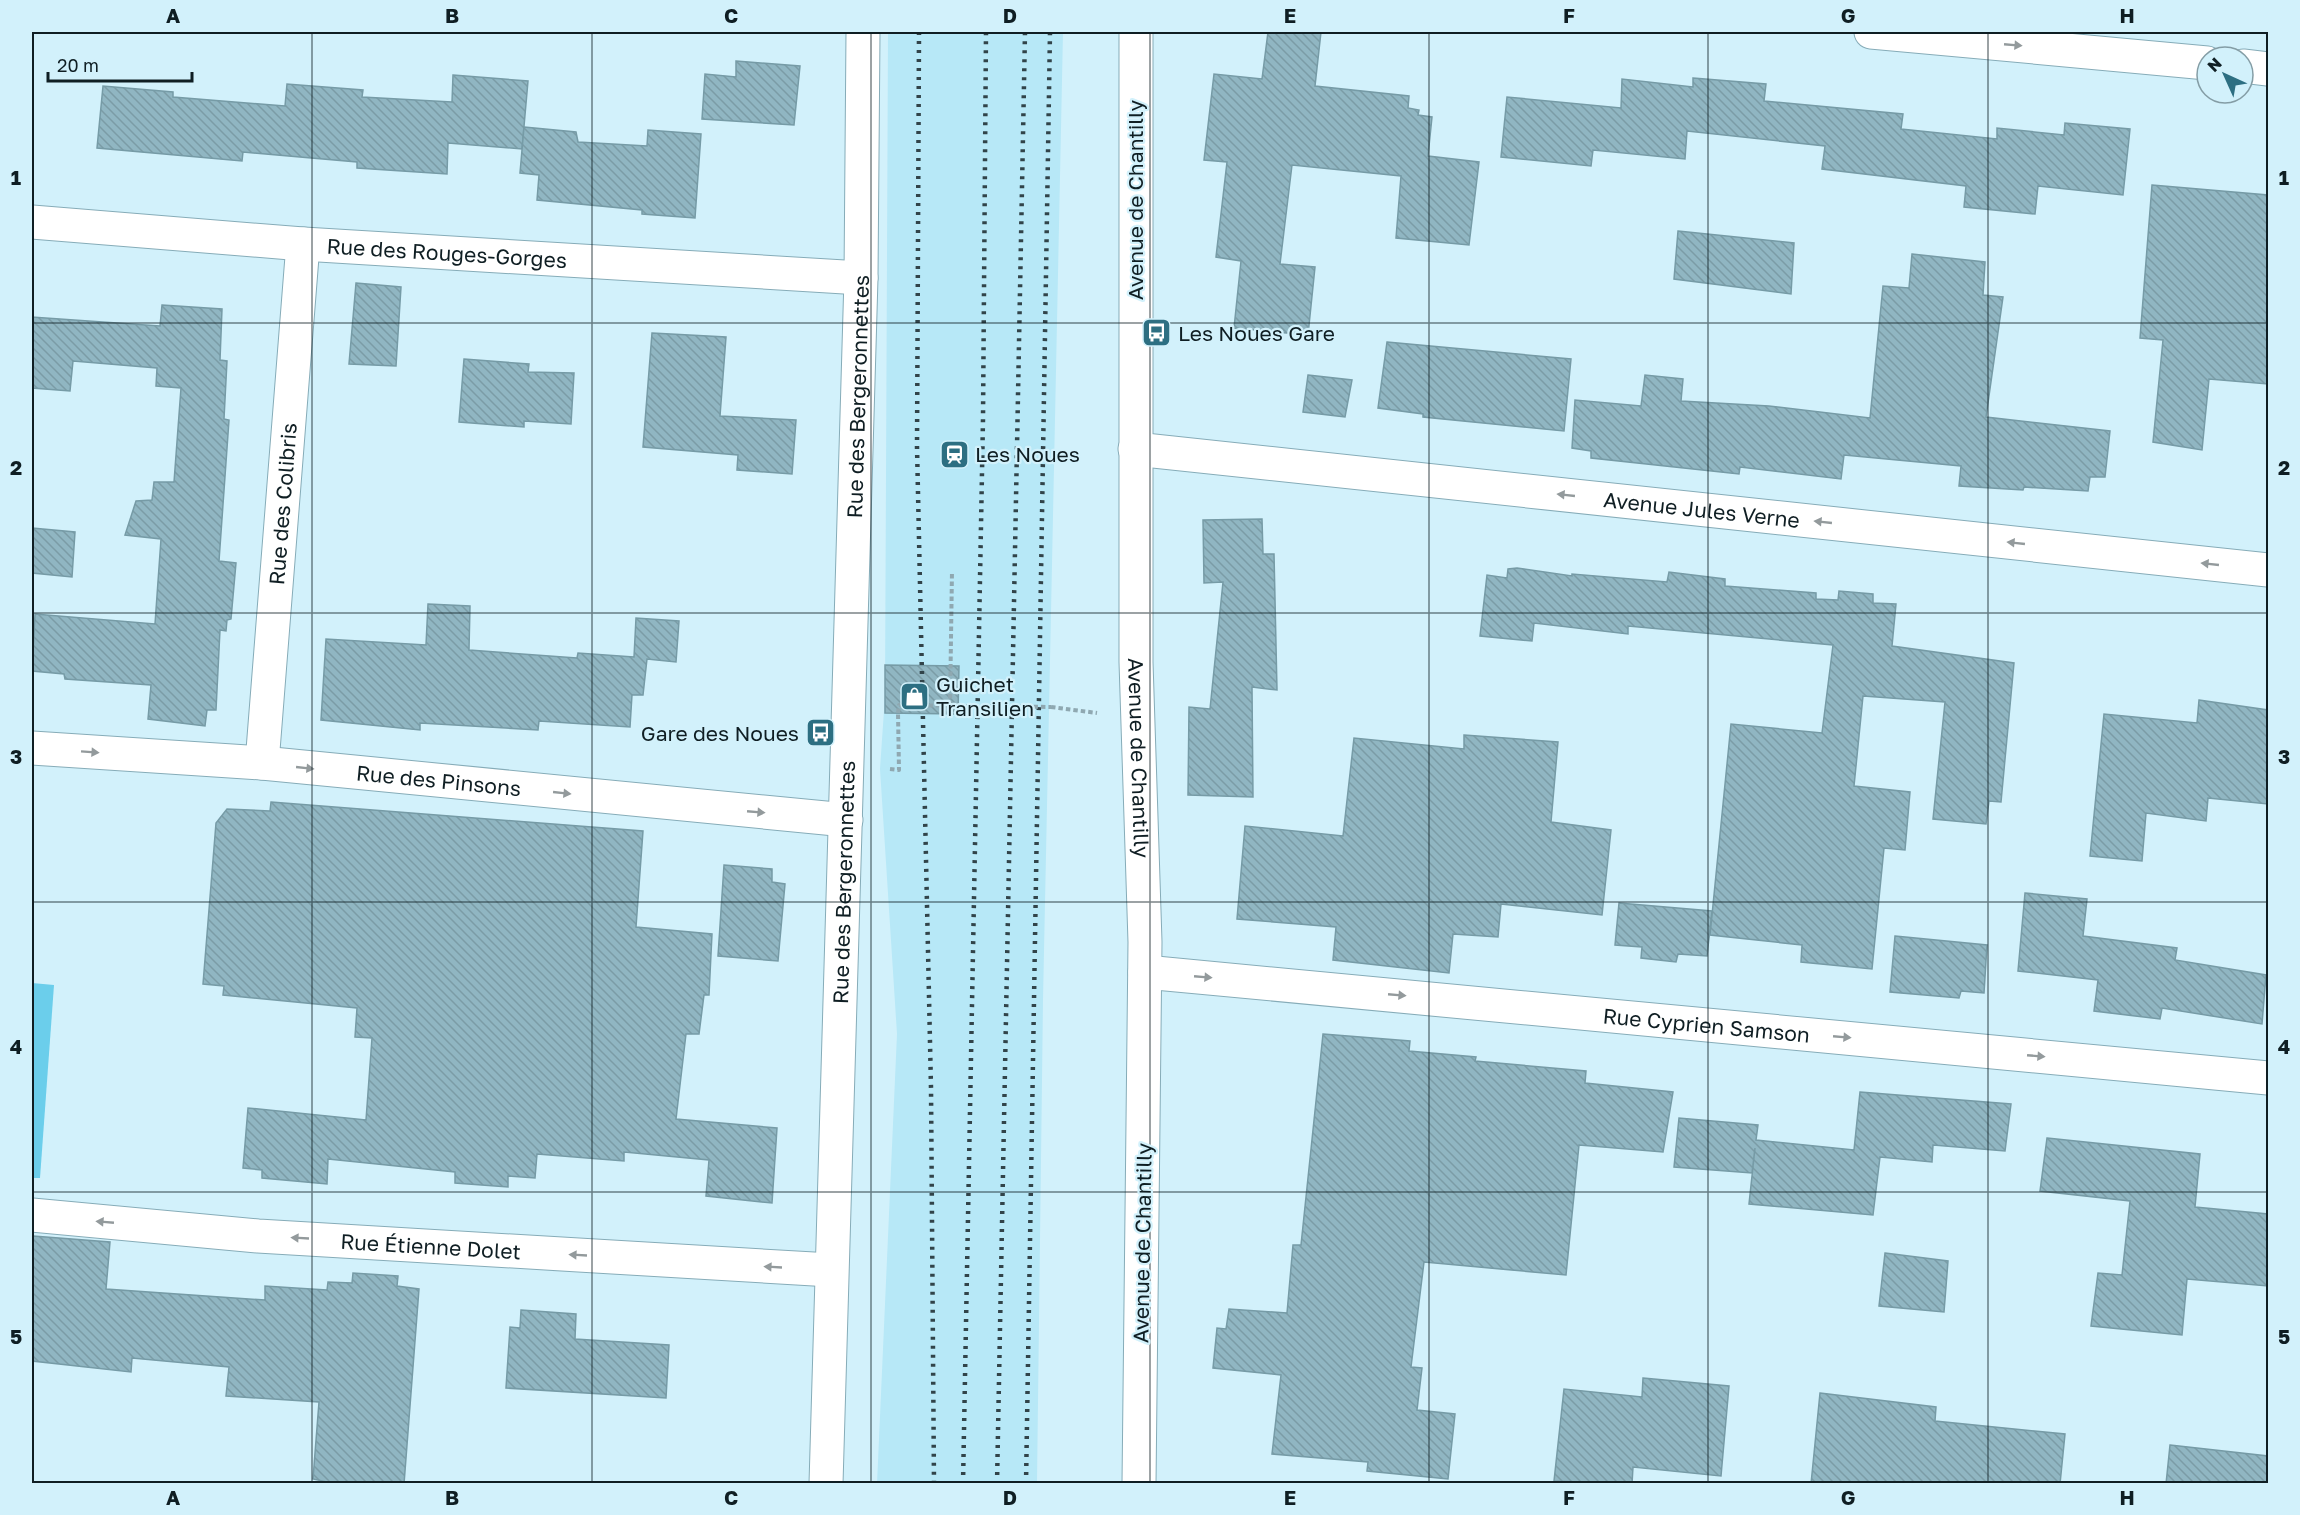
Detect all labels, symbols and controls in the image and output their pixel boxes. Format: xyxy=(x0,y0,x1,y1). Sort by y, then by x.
text: A xyxy=(166,3,180,27)
text: B xyxy=(445,3,459,27)
text: C xyxy=(724,3,738,27)
text: D xyxy=(1003,3,1017,27)
text: E xyxy=(1284,3,1296,27)
text: F xyxy=(1563,3,1575,27)
text: G xyxy=(1841,3,1855,27)
text: H xyxy=(2119,3,2135,27)
one-way arrow xyxy=(2004,40,2023,50)
scale bar xyxy=(48,45,192,83)
north arrow xyxy=(2195,45,2255,105)
text: N xyxy=(2203,53,2226,76)
text: 20 m xyxy=(57,54,99,76)
street label: Avenue de Chantilly xyxy=(1122,100,1148,300)
text: 1 xyxy=(11,165,21,189)
text: 1 xyxy=(2279,165,2289,189)
street label: Rue des Rouges-Gorges xyxy=(326,232,568,273)
street label: Rue des Bergeronnettes xyxy=(841,274,874,519)
bus stop icon: Les Noues Gare xyxy=(1141,317,1173,349)
place label: Les Noues Gare xyxy=(1178,320,1335,346)
street label: Rue des Colibris xyxy=(263,422,302,586)
station icon: Les Noues xyxy=(938,438,970,470)
place label: Les Noues xyxy=(975,441,1080,467)
text: 2 xyxy=(10,455,22,479)
text: 2 xyxy=(2278,455,2290,479)
street label: Avenue Jules Verne xyxy=(1602,486,1801,533)
one-way arrow xyxy=(1556,490,1575,500)
one-way arrow xyxy=(1813,518,1832,527)
one-way arrow xyxy=(2007,538,2026,548)
one-way arrow xyxy=(2201,559,2220,569)
street label: Avenue de Chantilly xyxy=(1123,657,1155,859)
place label: Guichet Transilien xyxy=(936,671,1034,721)
shop icon: Guichet Transilien xyxy=(899,680,931,712)
bus stop icon: Gare des Noues xyxy=(804,717,836,749)
place label: Gare des Noues xyxy=(641,720,799,746)
text: 3 xyxy=(10,744,22,768)
text: 3 xyxy=(2278,744,2290,768)
one-way arrow xyxy=(80,747,99,757)
street label: Rue des Pinsons xyxy=(355,759,522,801)
street label: Rue des Bergeronnettes xyxy=(827,760,860,1004)
one-way arrow xyxy=(296,763,315,773)
one-way arrow xyxy=(553,788,572,798)
one-way arrow xyxy=(747,807,766,817)
one-way arrow xyxy=(1193,972,1212,982)
one-way arrow xyxy=(1388,990,1407,1000)
street label: Rue Cyprien Samson xyxy=(1602,1002,1811,1048)
one-way arrow xyxy=(1833,1032,1852,1042)
text: 4 xyxy=(10,1034,22,1058)
text: 4 xyxy=(2278,1034,2290,1058)
one-way arrow xyxy=(2027,1051,2046,1061)
street label: Avenue de Chantilly xyxy=(1127,1142,1157,1343)
one-way arrow xyxy=(96,1217,115,1227)
street label: Rue Étienne Dolet xyxy=(340,1228,522,1265)
one-way arrow xyxy=(290,1233,309,1243)
one-way arrow xyxy=(569,1250,588,1260)
one-way arrow xyxy=(763,1262,782,1271)
text: 5 xyxy=(10,1324,22,1348)
text: 5 xyxy=(2278,1324,2290,1348)
text: A xyxy=(166,1485,180,1509)
text: B xyxy=(445,1485,459,1509)
text: C xyxy=(724,1485,738,1509)
text: D xyxy=(1003,1485,1017,1509)
text: E xyxy=(1284,1485,1296,1509)
text: F xyxy=(1563,1485,1575,1509)
text: G xyxy=(1841,1485,1855,1509)
text: H xyxy=(2119,1485,2135,1509)

